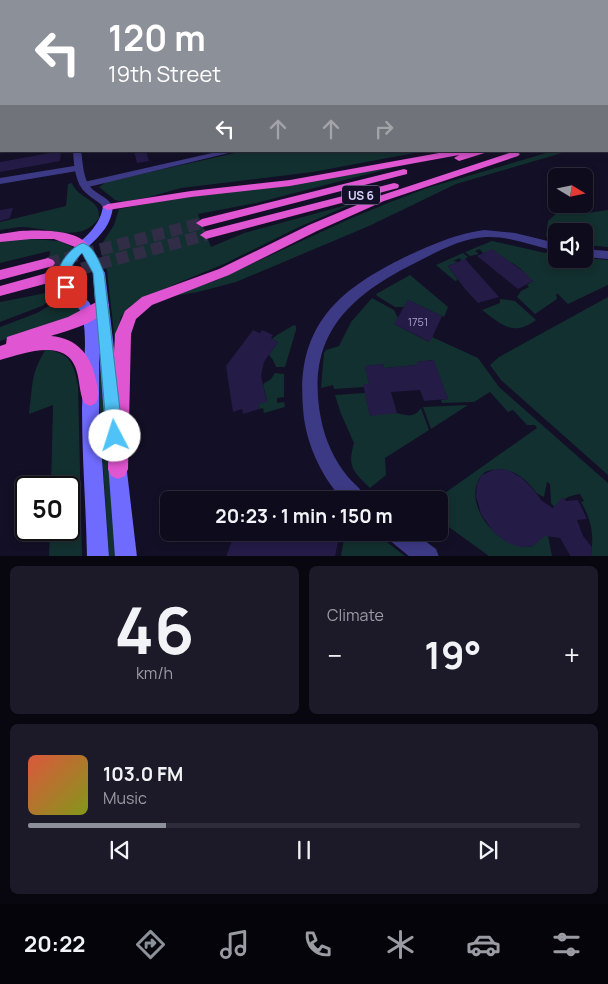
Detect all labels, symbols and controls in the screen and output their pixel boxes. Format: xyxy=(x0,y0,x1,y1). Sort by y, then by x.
text: 120 m xyxy=(108,14,206,62)
icon: left xyxy=(25,20,90,85)
text: 19th Street xyxy=(108,59,221,89)
icon: left xyxy=(211,115,239,143)
icon: ahead xyxy=(264,115,292,143)
icon: ahead xyxy=(317,115,345,143)
icon: right xyxy=(370,115,398,143)
north arrow xyxy=(548,168,592,212)
map controls xyxy=(548,168,593,268)
road number: US 6 xyxy=(342,186,380,204)
button: sound xyxy=(548,223,593,268)
pin xyxy=(45,266,87,308)
icon: arrive xyxy=(52,273,80,301)
house number: 1751 xyxy=(408,314,428,329)
position arrow xyxy=(88,409,140,461)
speed limit sign: 50 xyxy=(15,476,80,541)
text: 20:23 · 1 min · 150 m xyxy=(215,503,393,529)
text: 46 xyxy=(115,585,194,674)
text: Climate xyxy=(327,604,384,626)
text: 19° xyxy=(424,628,482,680)
text: − xyxy=(327,636,342,674)
text: + xyxy=(564,636,580,674)
text: km/h xyxy=(136,662,173,684)
text: 103.0 FM xyxy=(103,761,183,787)
text: Music xyxy=(103,787,147,809)
icon: previous xyxy=(106,836,134,864)
icon: pause xyxy=(290,836,318,864)
icon: next xyxy=(474,836,502,864)
icon: directions xyxy=(133,927,168,962)
icon: music xyxy=(217,927,252,962)
icon: phone xyxy=(300,927,335,962)
icon: climate xyxy=(383,927,418,962)
icon: car xyxy=(466,927,501,962)
icon: filters xyxy=(549,927,584,962)
text: 20:22 xyxy=(24,929,85,959)

